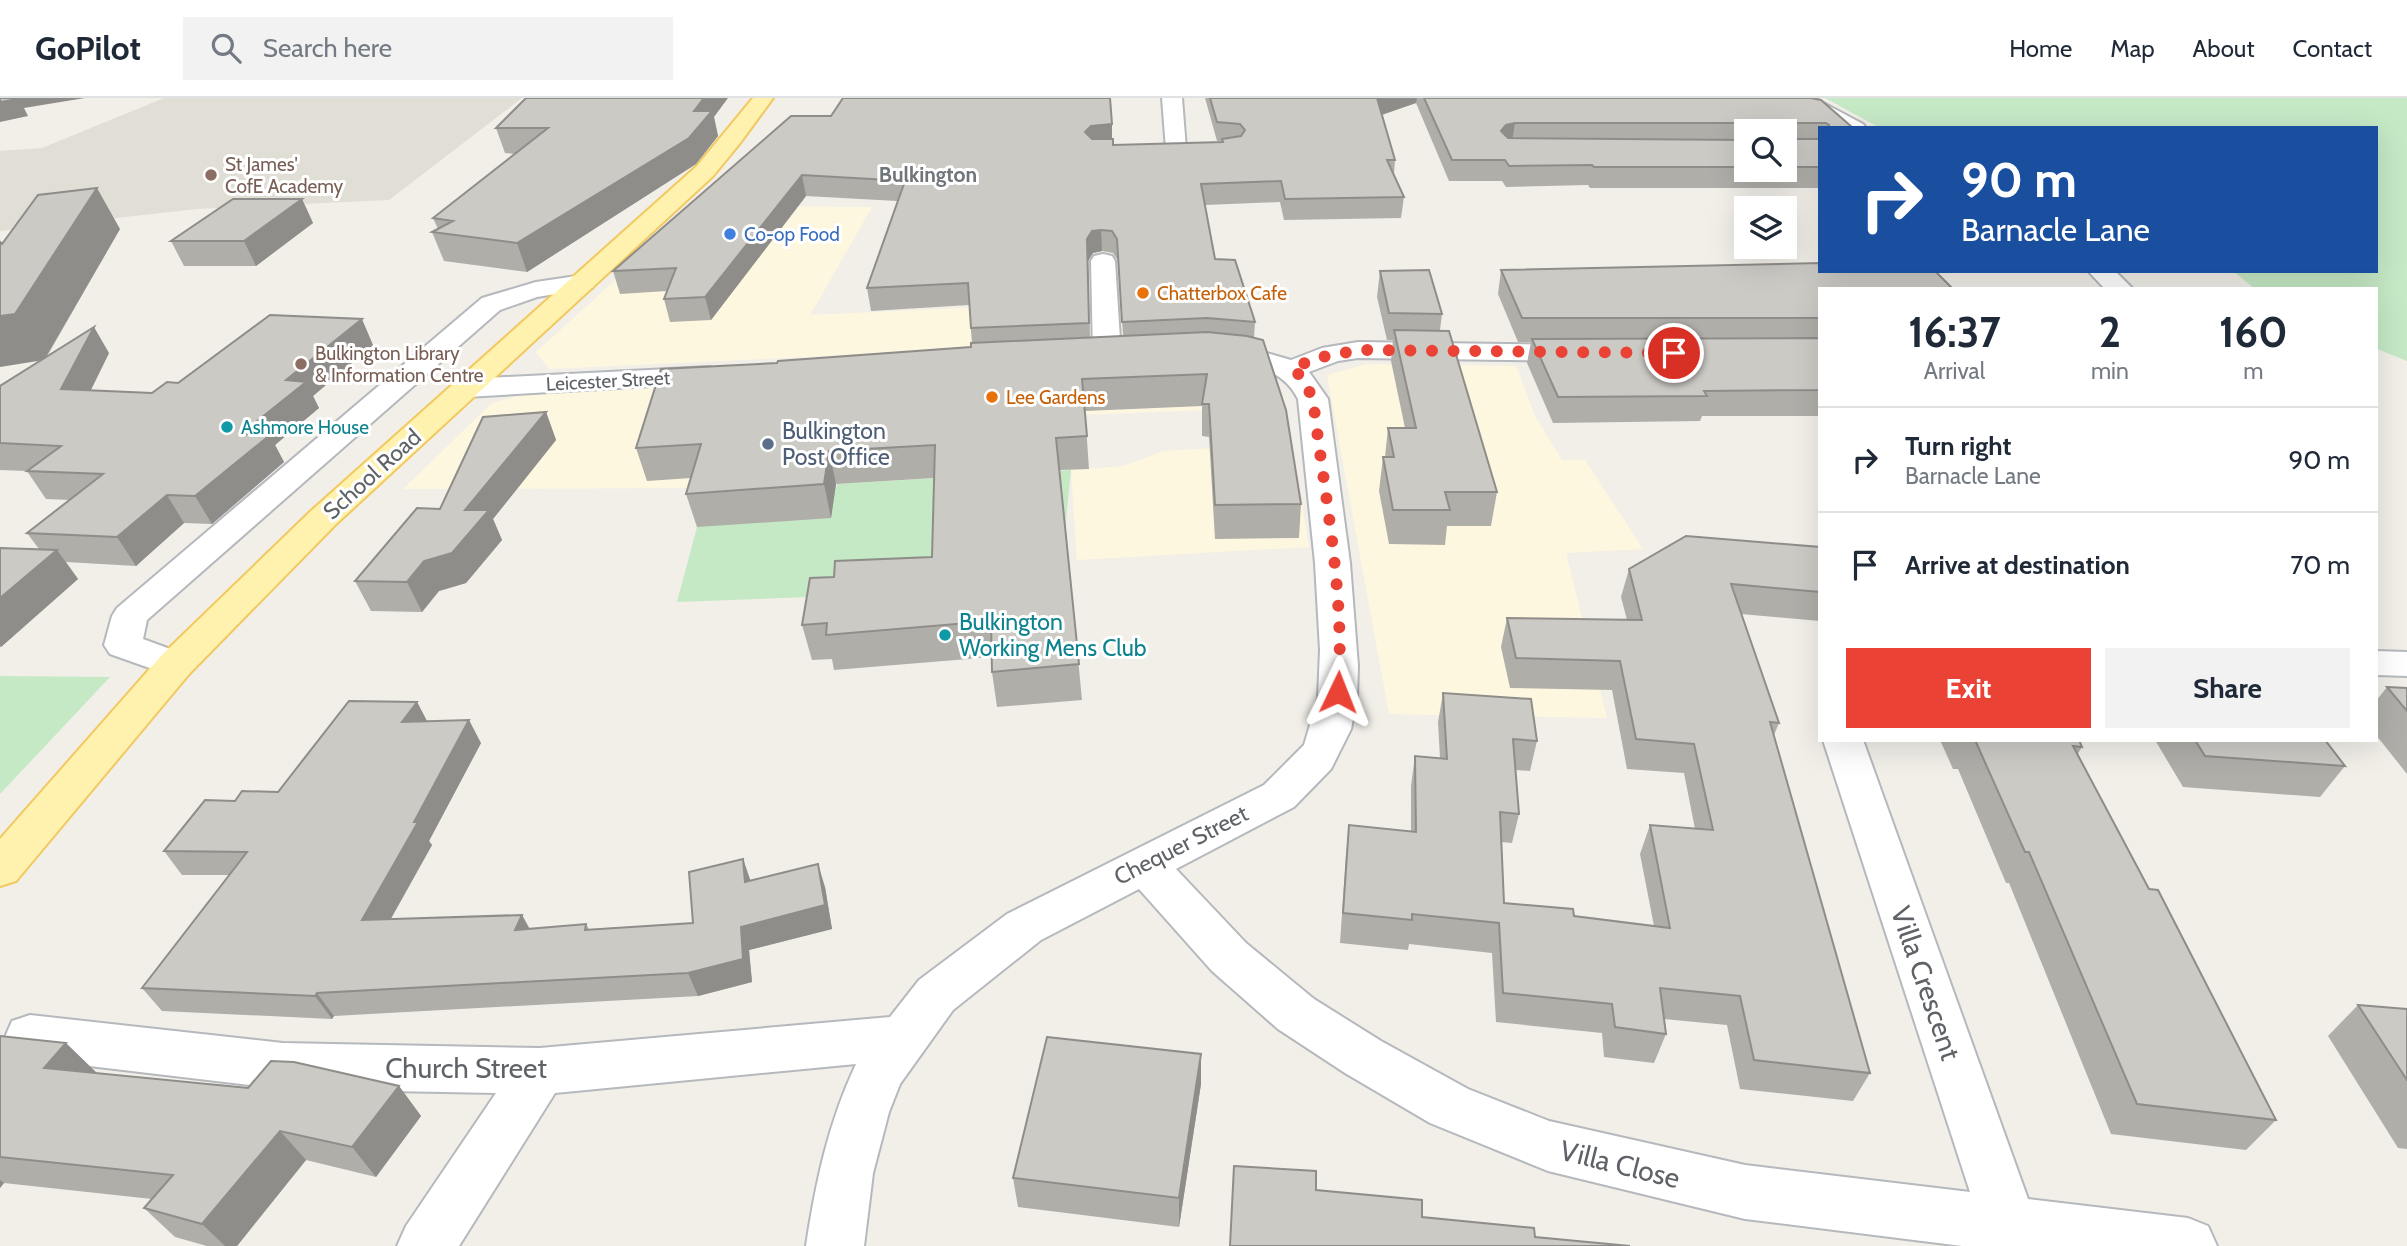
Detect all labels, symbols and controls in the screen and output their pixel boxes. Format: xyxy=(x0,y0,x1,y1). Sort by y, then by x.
search box xyxy=(183,17,673,80)
text: GoPilot xyxy=(35,28,141,68)
icon: search xyxy=(207,29,245,67)
text: Search here xyxy=(263,32,392,64)
text: Home xyxy=(2009,34,2072,63)
text: Map xyxy=(2110,34,2155,63)
text: About xyxy=(2193,34,2255,63)
text: Contact xyxy=(2293,34,2372,63)
map controls xyxy=(1734,119,1797,259)
button: search xyxy=(1734,119,1797,182)
text: 90 m xyxy=(1961,150,2077,209)
place label: St James' CofE Academy xyxy=(225,153,344,198)
icon: right xyxy=(1846,154,1937,245)
district label: Bulkington xyxy=(879,162,977,187)
marker: St James' CofE Academy xyxy=(203,167,219,183)
button: layers xyxy=(1734,196,1797,259)
text: Barnacle Lane xyxy=(1961,210,2150,249)
place label: Co-op Food xyxy=(744,223,840,246)
marker: Co-op Food xyxy=(722,226,738,242)
place label: Chatterbox Cafe xyxy=(1157,282,1287,305)
marker: Chatterbox Cafe xyxy=(1135,285,1151,301)
text: 16:37 xyxy=(1908,306,2001,358)
text: 2 xyxy=(2099,306,2121,358)
text: 160 xyxy=(2219,306,2288,358)
pin xyxy=(1644,323,1704,383)
icon: arrive xyxy=(1655,334,1693,372)
place label: Bulkington Library & Information Centre xyxy=(315,342,484,387)
marker: Bulkington Library & Information Centre xyxy=(293,356,309,372)
text: Arrival xyxy=(1924,357,1985,385)
text: min xyxy=(2091,357,2129,385)
text: m xyxy=(2243,357,2263,385)
street label: Leicester Street xyxy=(545,366,671,396)
place label: Lee Gardens xyxy=(1006,386,1106,409)
marker: Lee Gardens xyxy=(984,389,1000,405)
place label: Ashmore House xyxy=(241,416,369,439)
place label: Bulkington Post Office xyxy=(782,417,890,471)
marker: Ashmore House xyxy=(219,419,235,435)
street label: School Road xyxy=(317,423,427,525)
text: Turn right xyxy=(1905,430,2011,462)
marker: Bulkington Post Office xyxy=(760,436,776,452)
icon: right xyxy=(1846,441,1884,479)
text: 90 m xyxy=(2288,444,2350,476)
text: Barnacle Lane xyxy=(1905,462,2041,490)
icon: arrive xyxy=(1846,546,1884,584)
text: Arrive at destination xyxy=(1905,549,2130,581)
text: 70 m xyxy=(2290,549,2350,581)
place label: Bulkington Working Mens Club xyxy=(959,608,1147,662)
marker: Bulkington Working Mens Club xyxy=(937,627,953,643)
button: Exit xyxy=(1846,648,2091,728)
button: Share xyxy=(2105,648,2350,728)
position arrow xyxy=(1301,655,1375,729)
street label: Chequer Street xyxy=(1109,799,1253,891)
street label: Villa Crescent xyxy=(1884,902,1968,1064)
street label: Church Street xyxy=(385,1051,547,1085)
street label: Villa Close xyxy=(1557,1133,1683,1195)

